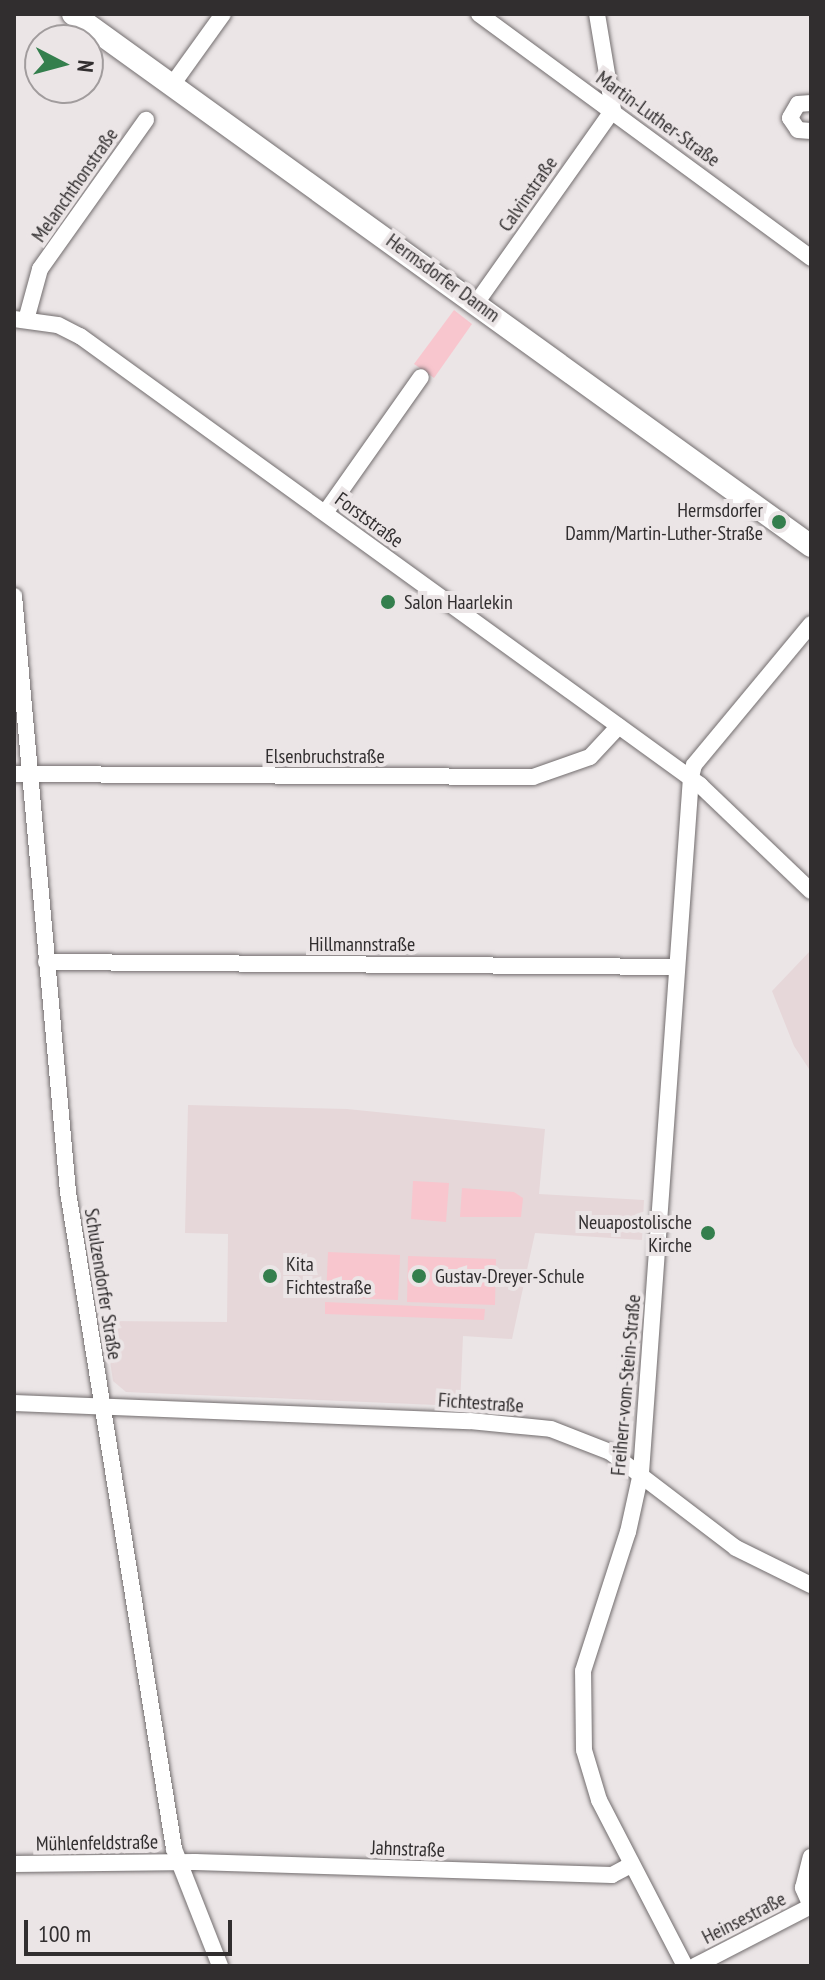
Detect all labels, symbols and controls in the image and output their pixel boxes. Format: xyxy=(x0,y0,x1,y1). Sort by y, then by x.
north arrow xyxy=(24,24,104,104)
text: N xyxy=(71,59,100,74)
street label: Martin-Luther-Straße xyxy=(591,66,725,172)
street label: Melanchthonstraße xyxy=(27,123,123,247)
street label: Calvinstraße xyxy=(493,152,563,236)
street label: Hermsdorfer Damm xyxy=(382,229,504,327)
street label: Forststraße xyxy=(330,487,408,553)
place label: Hermsdorfer Damm/Martin-Luther-Straße xyxy=(565,498,763,545)
marker: Hermsdorfer Damm/Martin-Luther-Straße xyxy=(770,513,788,531)
place label: Salon Haarlekin xyxy=(404,590,513,614)
marker: Salon Haarlekin xyxy=(379,593,397,611)
street label: Elsenbruchstraße xyxy=(265,744,385,768)
street label: Hillmannstraße xyxy=(309,932,415,956)
street label: Schulzendorfer Straße xyxy=(79,1207,127,1361)
place label: Neuapostolische Kirche xyxy=(578,1210,692,1257)
marker: Neuapostolische Kirche xyxy=(699,1224,717,1242)
place label: Kita Fichtestraße xyxy=(286,1252,372,1299)
place label: Gustav-Dreyer-Schule xyxy=(435,1264,584,1288)
marker: Kita Fichtestraße xyxy=(261,1267,279,1285)
marker: Gustav-Dreyer-Schule xyxy=(410,1267,428,1285)
street label: Freiherr-vom-Stein-Straße xyxy=(606,1293,646,1477)
street label: Fichtestraße xyxy=(437,1388,525,1418)
street label: Mühlenfeldstraße xyxy=(36,1830,158,1856)
street label: Jahnstraße xyxy=(371,1836,445,1862)
street label: Heinsestraße xyxy=(698,1887,790,1949)
scale bar xyxy=(28,1904,236,1954)
text: 100 m xyxy=(38,1918,91,1949)

